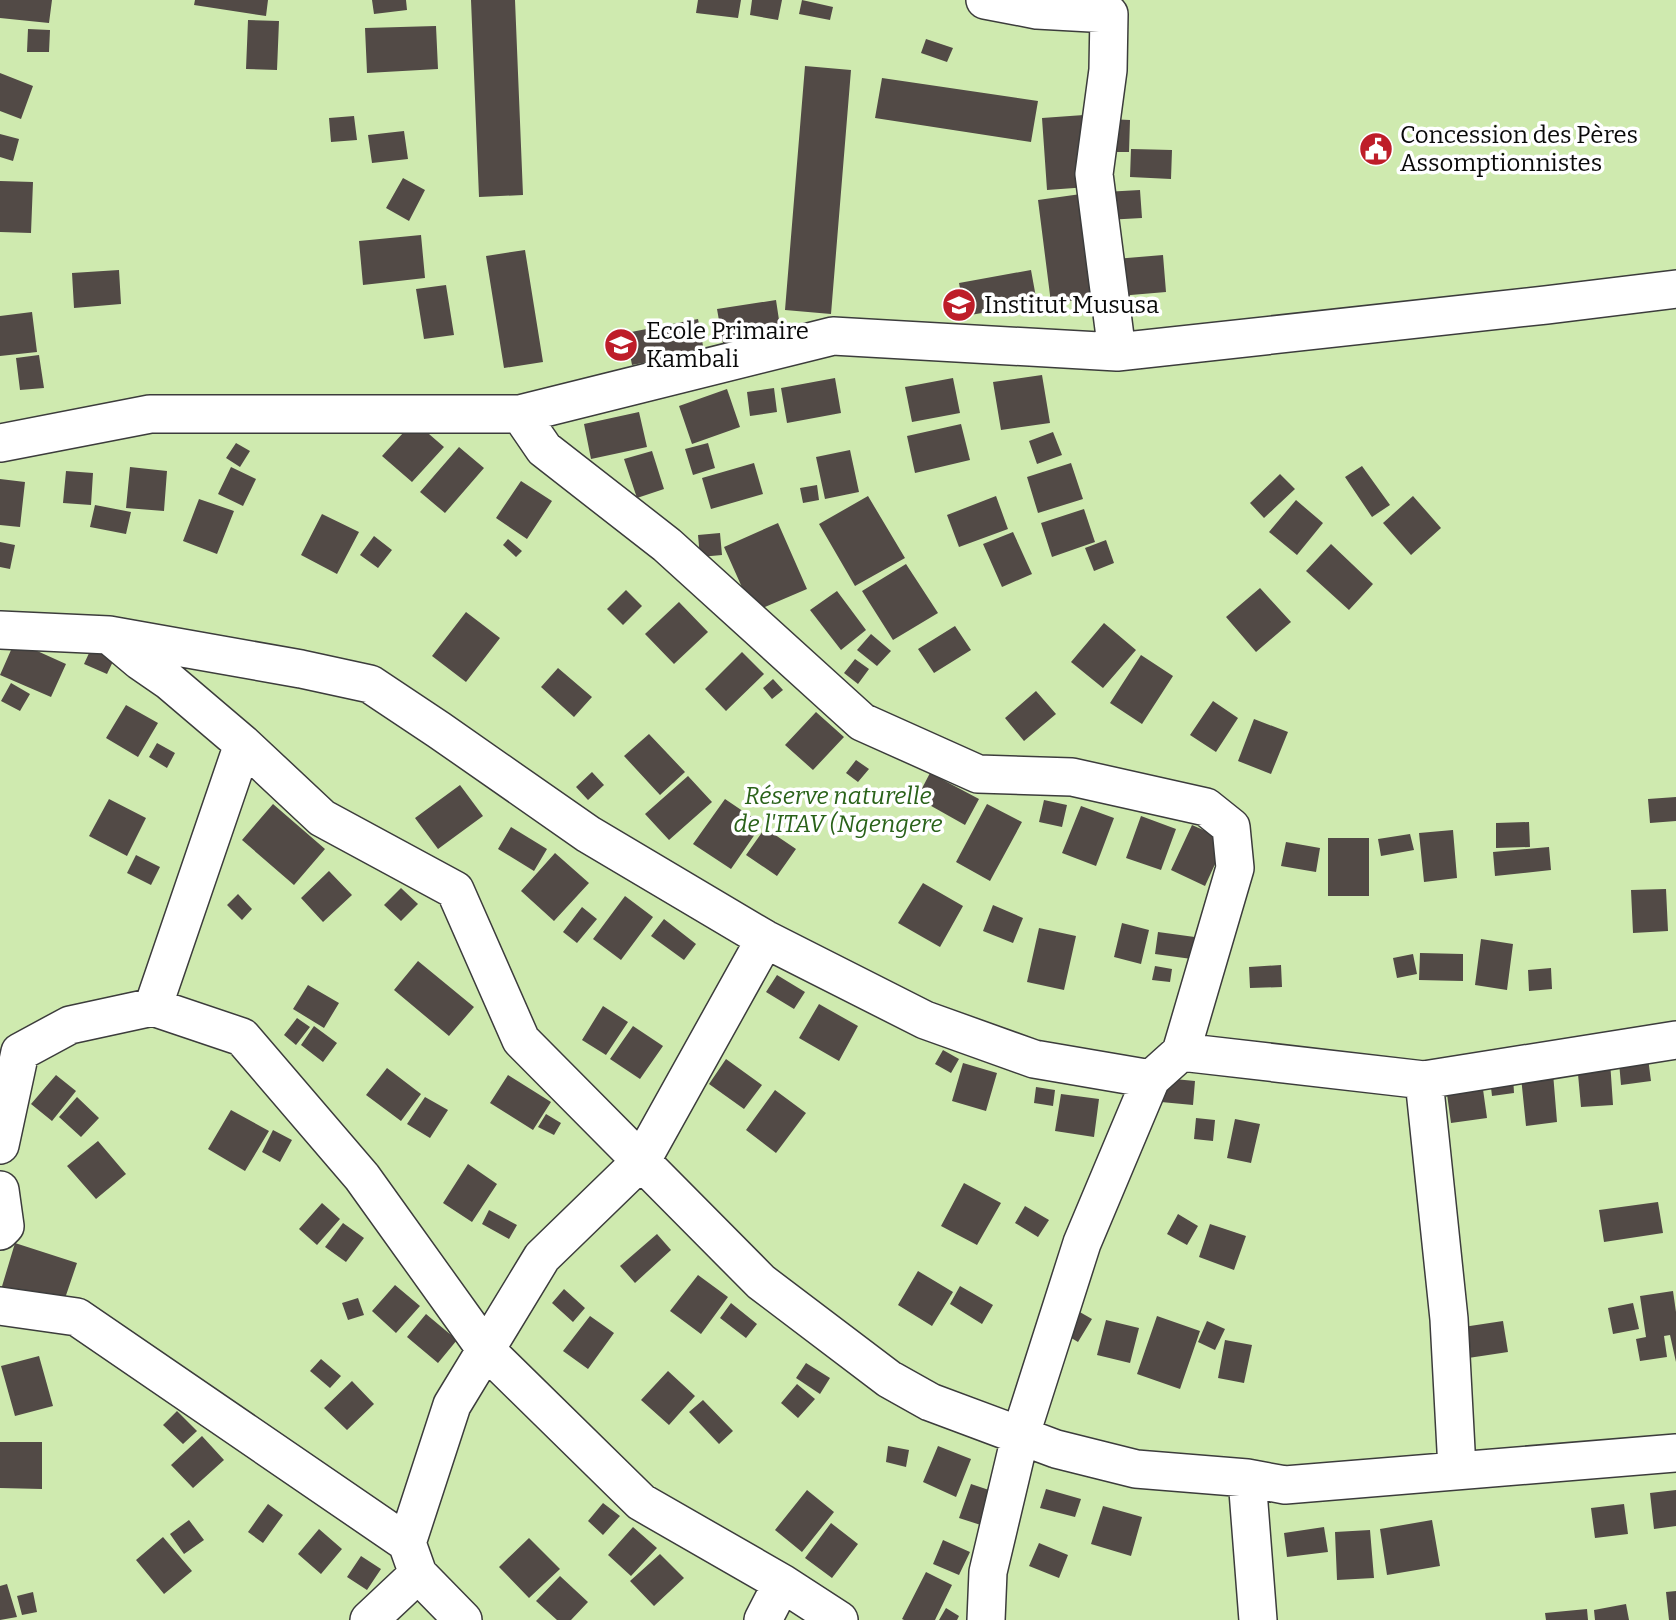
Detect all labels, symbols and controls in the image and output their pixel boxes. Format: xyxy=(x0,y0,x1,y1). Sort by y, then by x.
place label: Concession des Pères Assomptionnistes xyxy=(1400,121,1638,177)
public building icon: Concession des Pères Assomptionnistes xyxy=(1357,130,1395,168)
school or university icon: Institut Mususa xyxy=(940,286,978,324)
place label: Institut Mususa xyxy=(984,291,1159,319)
place label: Ecole Primaire Kambali xyxy=(646,317,809,373)
school or university icon: Ecole Primaire Kambali xyxy=(602,326,640,364)
park label: Réserve naturelle de l'ITAV (Ngengere xyxy=(733,782,943,838)

